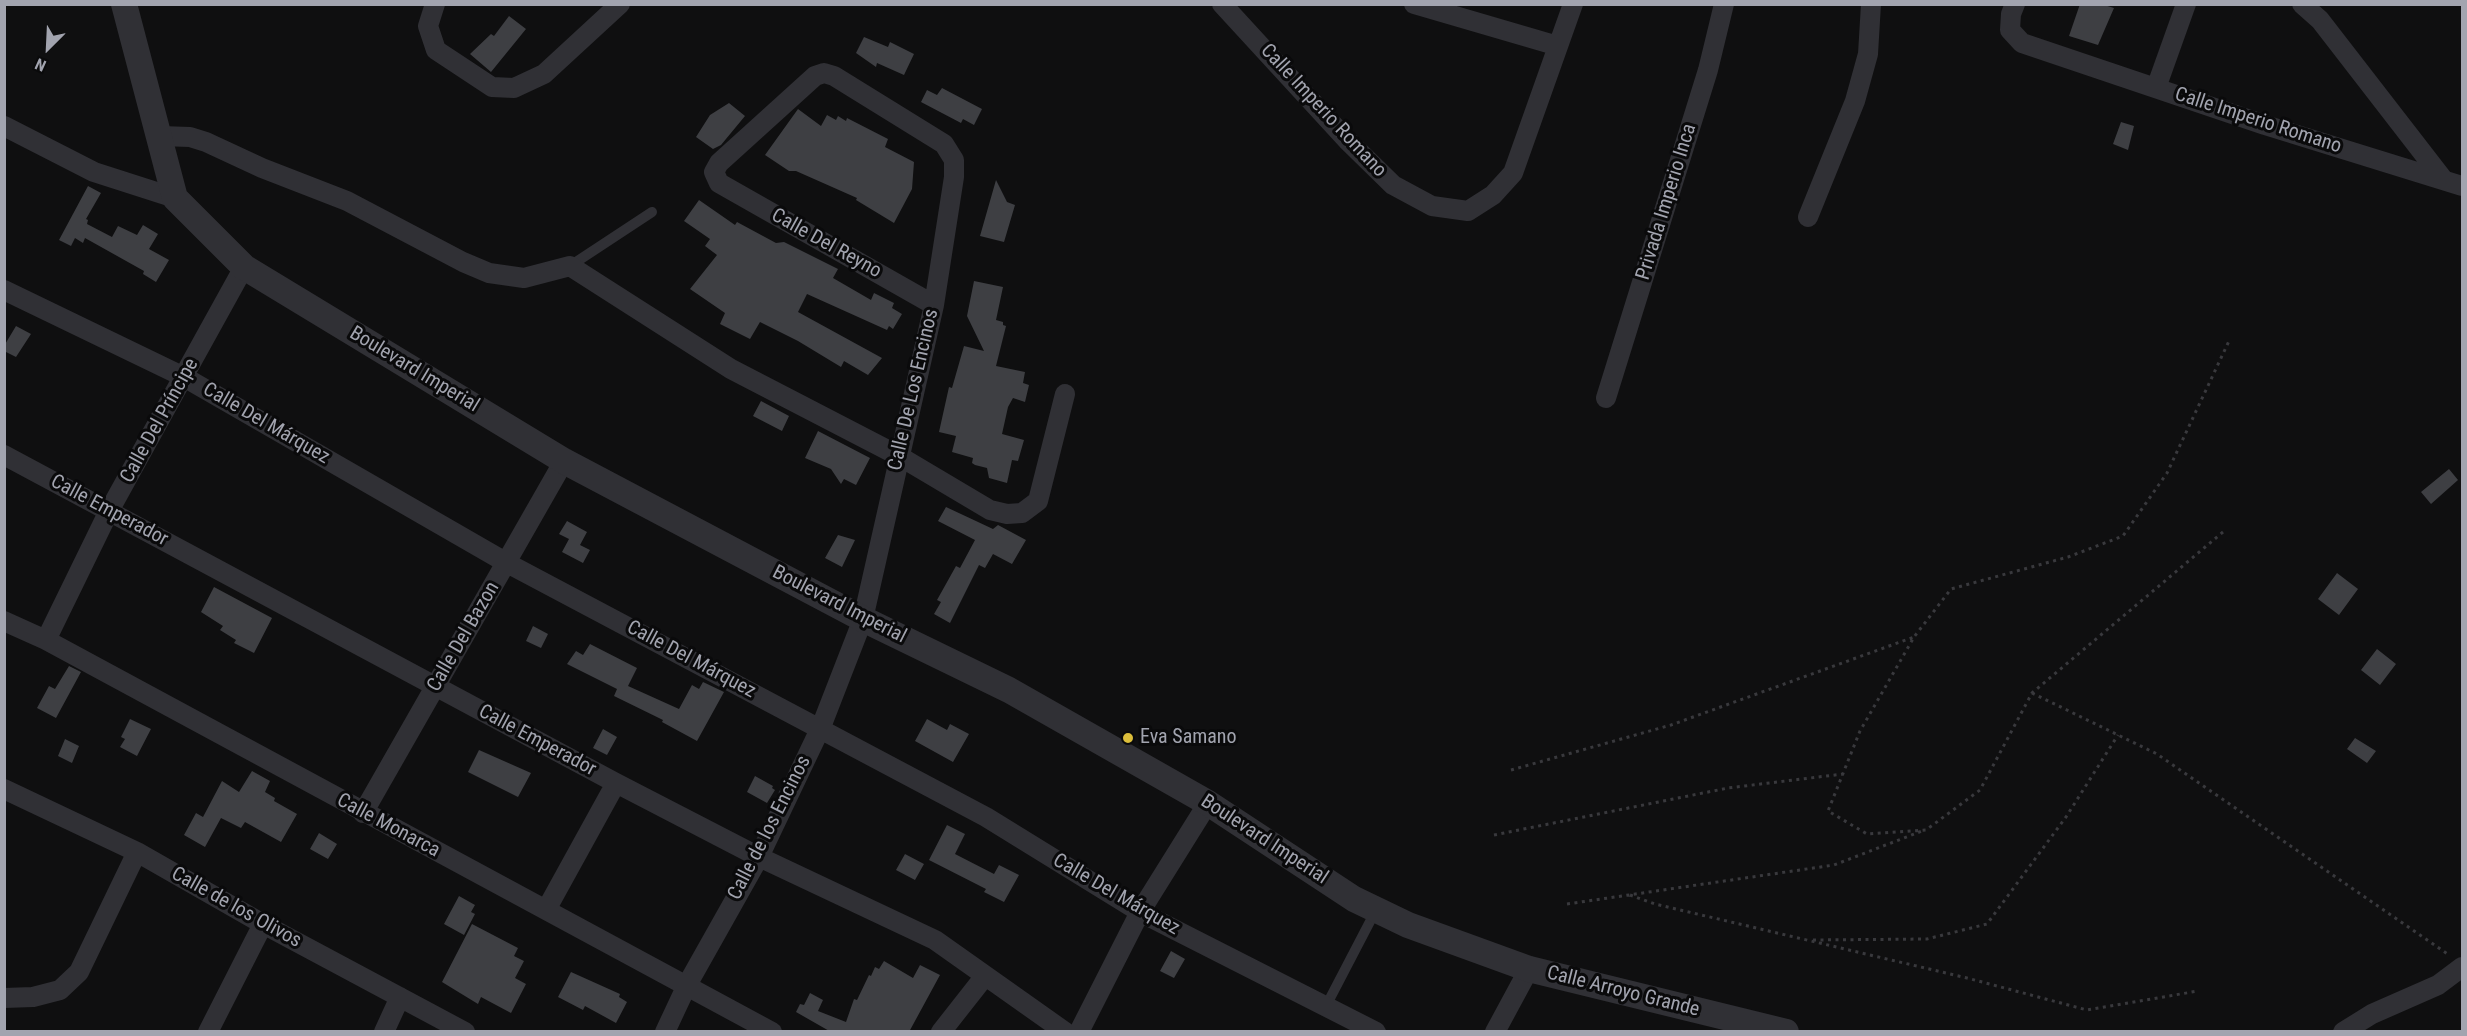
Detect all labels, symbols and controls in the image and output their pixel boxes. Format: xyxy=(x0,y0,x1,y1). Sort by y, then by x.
north arrow xyxy=(18,18,78,78)
street label: Calle Imperio Romano xyxy=(1255,39,1391,183)
text: N xyxy=(32,54,49,76)
street label: Calle Imperio Romano xyxy=(2172,83,2344,159)
street label: Privada Imperio Inca xyxy=(1632,121,1702,283)
street label: Calle Del Reyno xyxy=(767,204,885,284)
street label: Calle De Los Encinos xyxy=(884,307,944,473)
street label: Boulevard Imperial xyxy=(345,322,483,418)
street label: Calle Del Príncipe xyxy=(116,355,204,487)
street label: Calle Del Márquez xyxy=(198,378,334,470)
street label: Calle Emperador xyxy=(46,470,172,552)
street label: Boulevard Imperial xyxy=(768,561,910,649)
street label: Calle Del Bazon xyxy=(423,578,505,696)
street label: Calle Del Márquez xyxy=(622,616,760,704)
street label: Calle Emperador xyxy=(474,700,600,782)
place label: Eva Samano xyxy=(1140,726,1237,750)
marker: Eva Samano xyxy=(1121,731,1135,745)
street label: Calle de los Encinos xyxy=(723,752,817,904)
street label: Calle Monarca xyxy=(332,789,444,863)
street label: Boulevard Imperial xyxy=(1196,790,1332,890)
street label: Calle Del Márquez xyxy=(1048,849,1184,941)
street label: Calle de los Olivos xyxy=(167,862,305,954)
street label: Calle Arroyo Grande xyxy=(1544,961,1702,1023)

